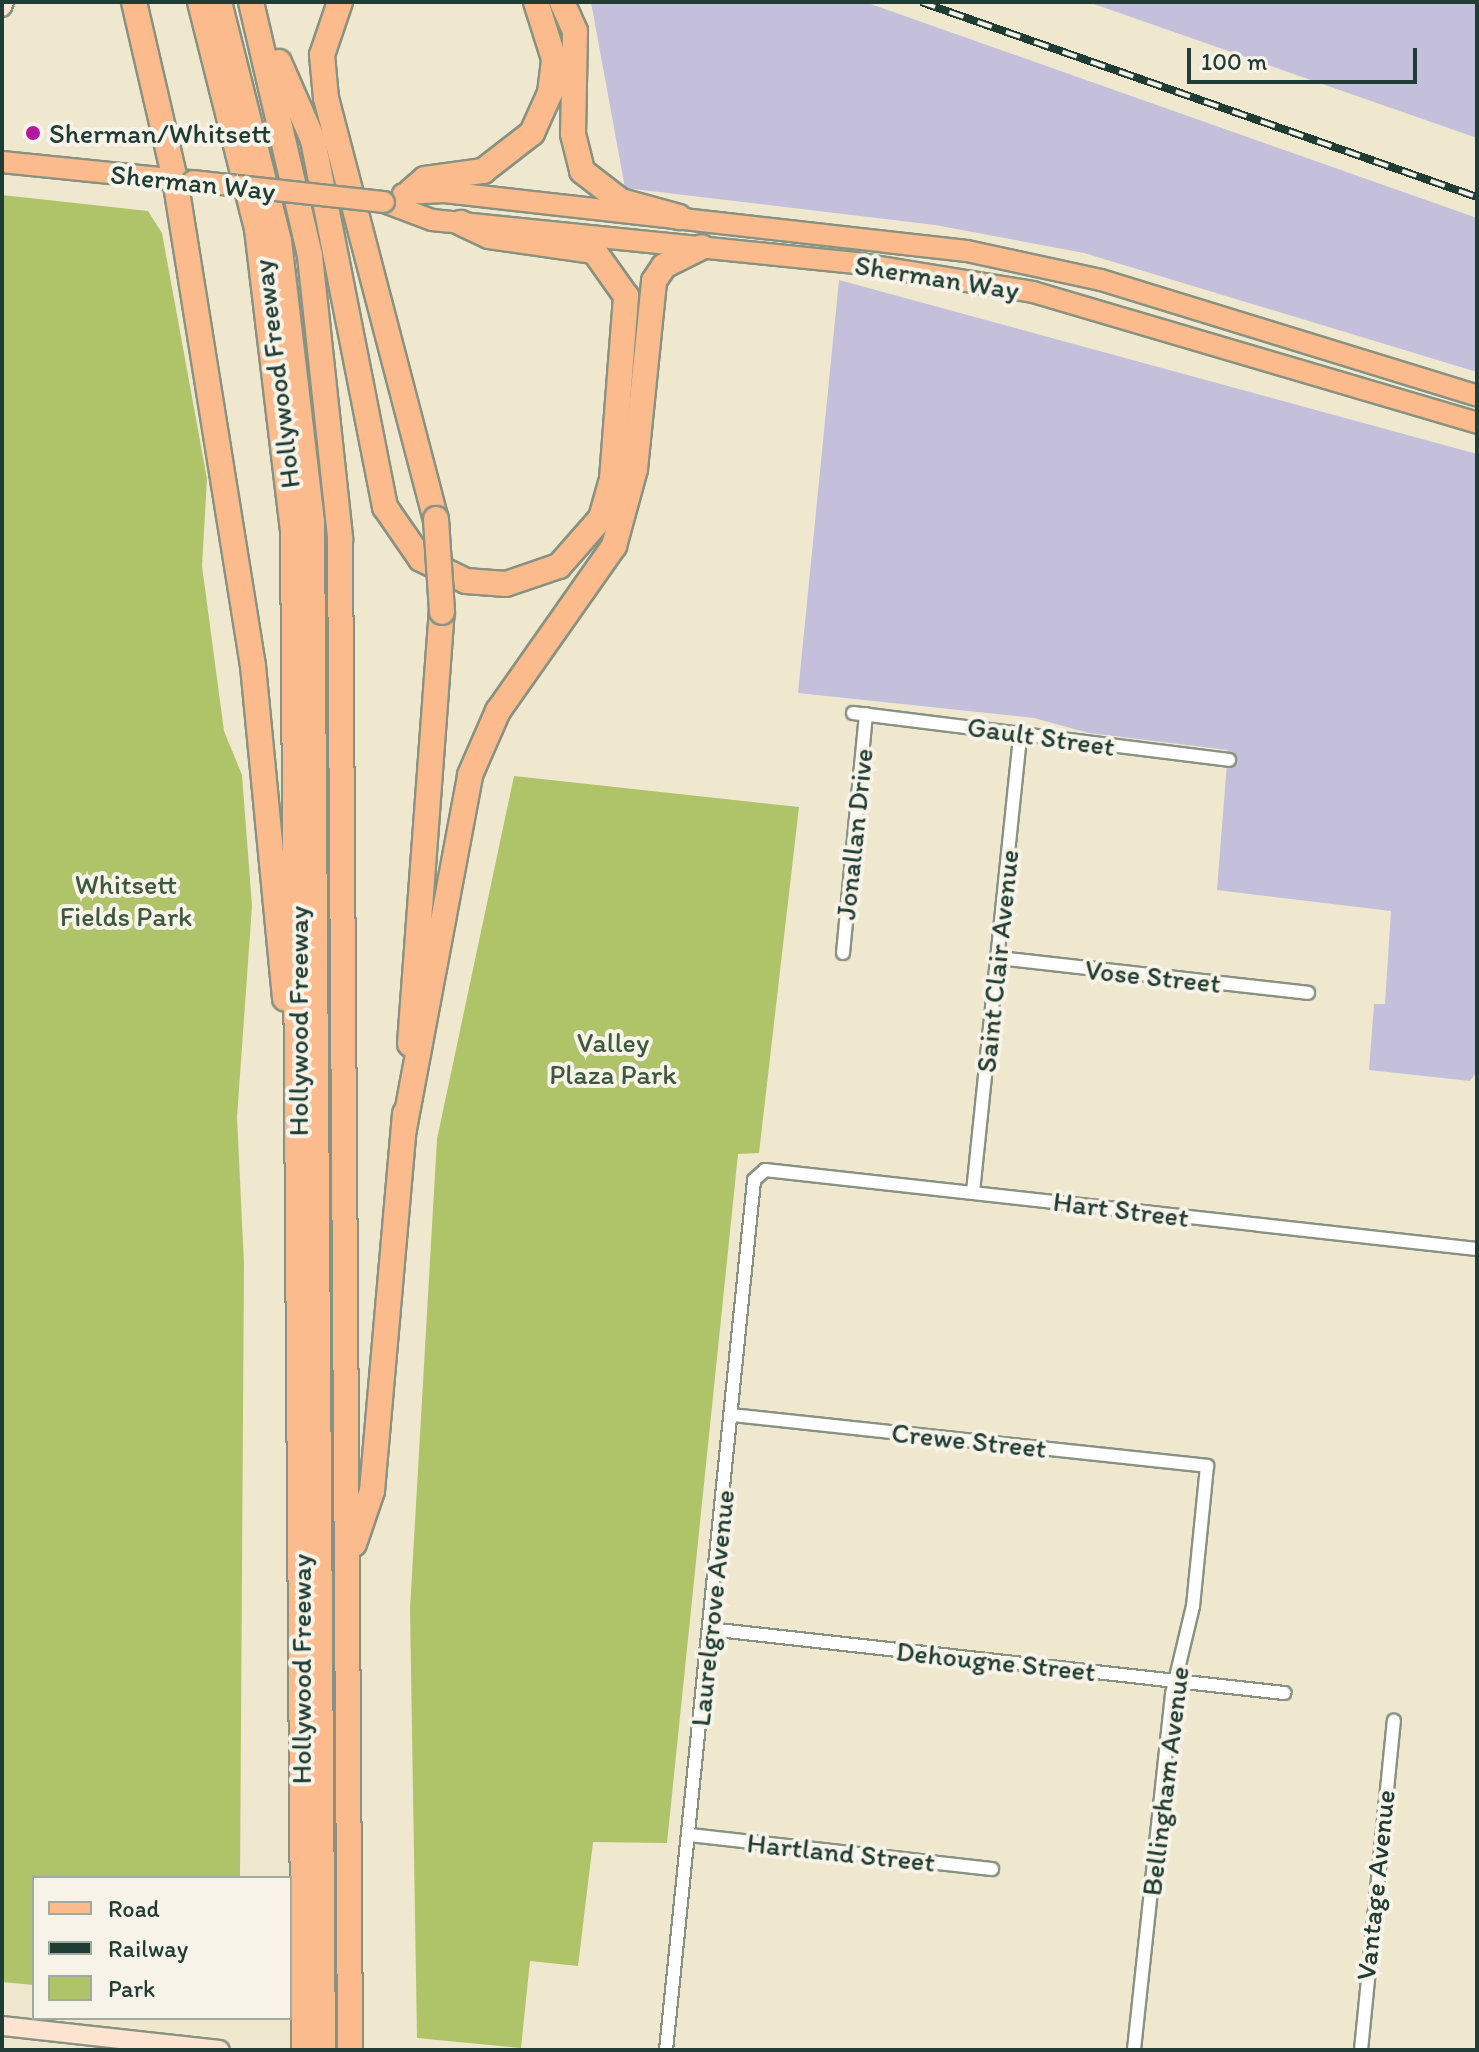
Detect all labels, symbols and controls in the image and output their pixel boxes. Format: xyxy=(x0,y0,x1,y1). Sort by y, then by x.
scale bar xyxy=(1191,32,1421,82)
text: 100 m xyxy=(1201,47,1267,76)
place label: Sherman/Whitsett xyxy=(49,116,271,150)
marker: Sherman/Whitsett xyxy=(24,124,42,142)
street label: Sherman Way xyxy=(109,157,277,207)
street label: Sherman Way xyxy=(853,248,1021,306)
street label: Hollywood Freeway xyxy=(245,258,307,490)
street label: Gault Street xyxy=(965,709,1117,763)
street label: Jonallan Drive xyxy=(828,746,880,922)
street label: Saint Clair Avenue xyxy=(969,849,1025,1073)
park label: Whitsett Fields Park xyxy=(60,867,192,933)
street label: Hollywood Freeway xyxy=(281,906,315,1136)
street label: Vose Street xyxy=(1084,952,1222,1000)
park label: Valley Plaza Park xyxy=(550,1025,676,1091)
street label: Hart Street xyxy=(1052,1184,1190,1234)
street label: Crewe Street xyxy=(890,1415,1048,1465)
street label: Laurelgrove Avenue xyxy=(683,1489,741,1727)
street label: Hollywood Freeway xyxy=(284,1554,318,1784)
street label: Dehougne Street xyxy=(895,1634,1097,1688)
street label: Bellingham Avenue xyxy=(1134,1664,1196,1898)
street label: Vantage Avenue xyxy=(1348,1788,1402,1982)
street label: Hartland Street xyxy=(746,1825,936,1879)
legend xyxy=(32,1876,292,2020)
text: Road xyxy=(108,1894,160,1923)
text: Railway xyxy=(108,1934,188,1963)
text: Park xyxy=(108,1974,155,2003)

